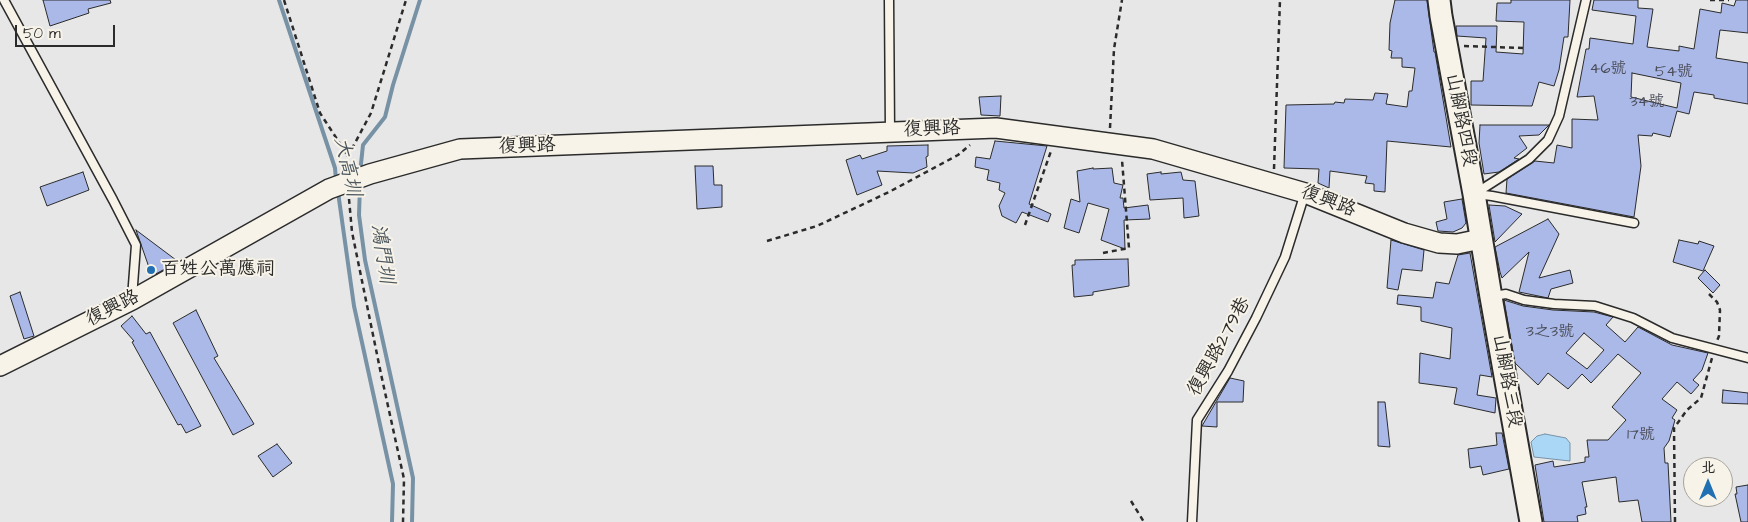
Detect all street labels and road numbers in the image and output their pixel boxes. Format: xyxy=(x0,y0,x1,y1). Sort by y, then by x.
street label: 山腳路四段 xyxy=(1440,71,1480,169)
street label: 復興路 xyxy=(903,118,961,142)
street label: 復興路 xyxy=(498,135,556,159)
street label: 復興路 xyxy=(1297,181,1359,223)
street label: 復興路 xyxy=(82,286,144,332)
street label: 復興路279巷 xyxy=(1184,294,1256,400)
street label: 山腳路三段 xyxy=(1487,332,1525,430)

